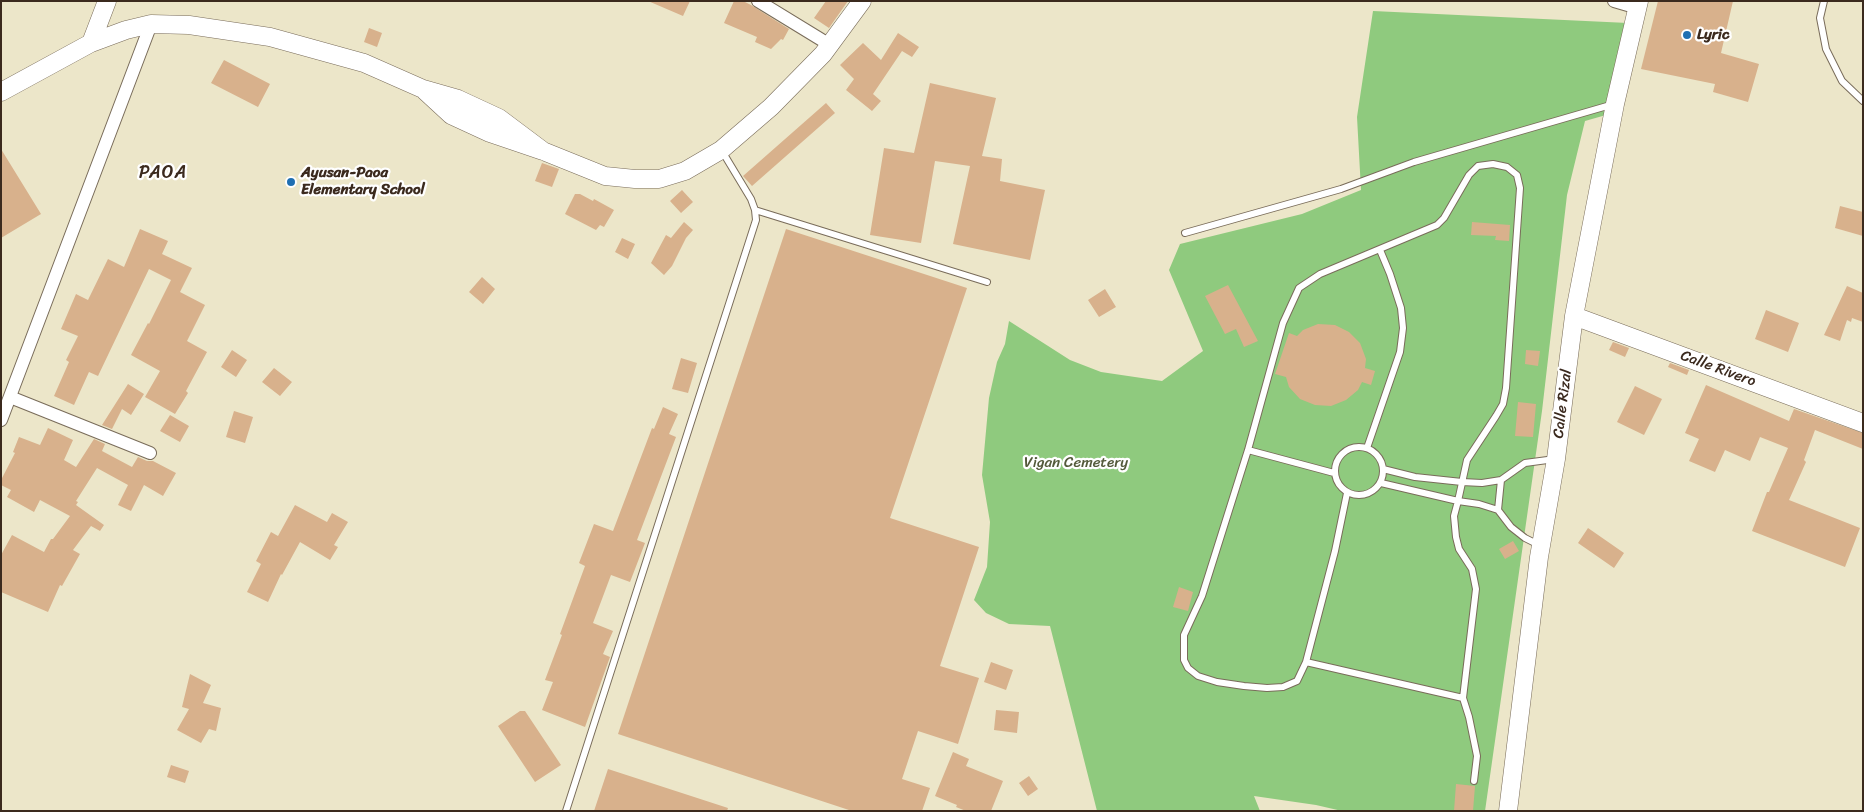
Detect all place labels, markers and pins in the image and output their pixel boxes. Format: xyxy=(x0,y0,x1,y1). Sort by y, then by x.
place label: Lyric xyxy=(1697,26,1729,44)
marker: Lyric xyxy=(1681,29,1693,41)
place label: Ayusan-Paoa Elementary School xyxy=(301,164,425,199)
marker: Ayusan-Paoa Elementary School xyxy=(285,176,297,188)

